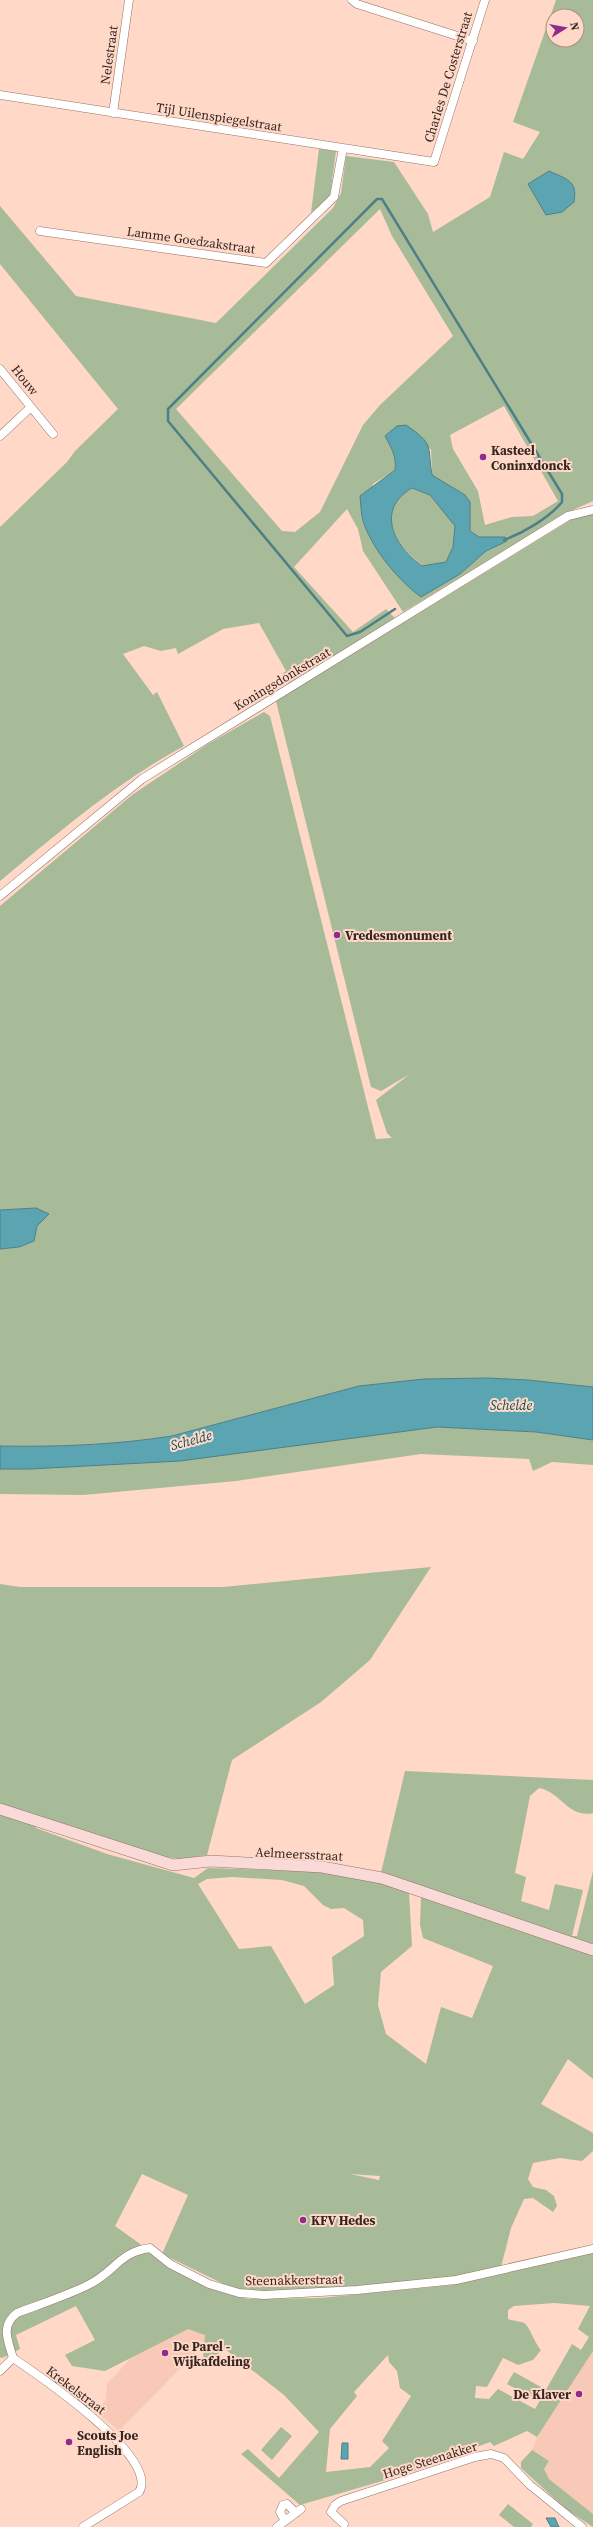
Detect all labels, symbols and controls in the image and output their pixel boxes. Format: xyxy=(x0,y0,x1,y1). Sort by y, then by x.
north arrow xyxy=(545,8,585,48)
street label: Charles De Costerstraat xyxy=(420,9,476,144)
text: N xyxy=(566,21,582,32)
street label: Nelestraat xyxy=(96,24,122,85)
street label: Tijl Uilenspiegelstraat xyxy=(155,99,284,135)
street label: Lamme Goedzakstraat xyxy=(126,223,257,258)
street label: Houw xyxy=(8,361,42,399)
place label: Kasteel Coninxdonck xyxy=(491,442,571,474)
marker: Kasteel Coninxdonck xyxy=(478,452,488,462)
street label: Koningsdonkstraat xyxy=(231,643,334,715)
place label: Vredesmonument xyxy=(345,927,452,944)
marker: Vredesmonument xyxy=(332,930,342,940)
water label: Schelde xyxy=(490,1395,532,1415)
water label: Schelde xyxy=(168,1425,214,1455)
street label: Aelmeersstraat xyxy=(255,1843,344,1865)
place label: KFV Hedes xyxy=(311,2212,375,2229)
marker: KFV Hedes xyxy=(298,2215,308,2225)
street label: Steenakkerstraat xyxy=(245,2271,343,2289)
place label: De Parel - Wijkafdeling xyxy=(173,2338,250,2370)
marker: De Parel - Wijkafdeling xyxy=(160,2348,170,2358)
street label: Krekelstraat xyxy=(43,2362,110,2418)
place label: De Klaver xyxy=(513,2386,572,2403)
marker: De Klaver xyxy=(574,2389,584,2399)
place label: Scouts Joe English xyxy=(77,2427,138,2459)
marker: Scouts Joe English xyxy=(64,2437,74,2447)
street label: Hoge Steenakker xyxy=(381,2437,480,2482)

